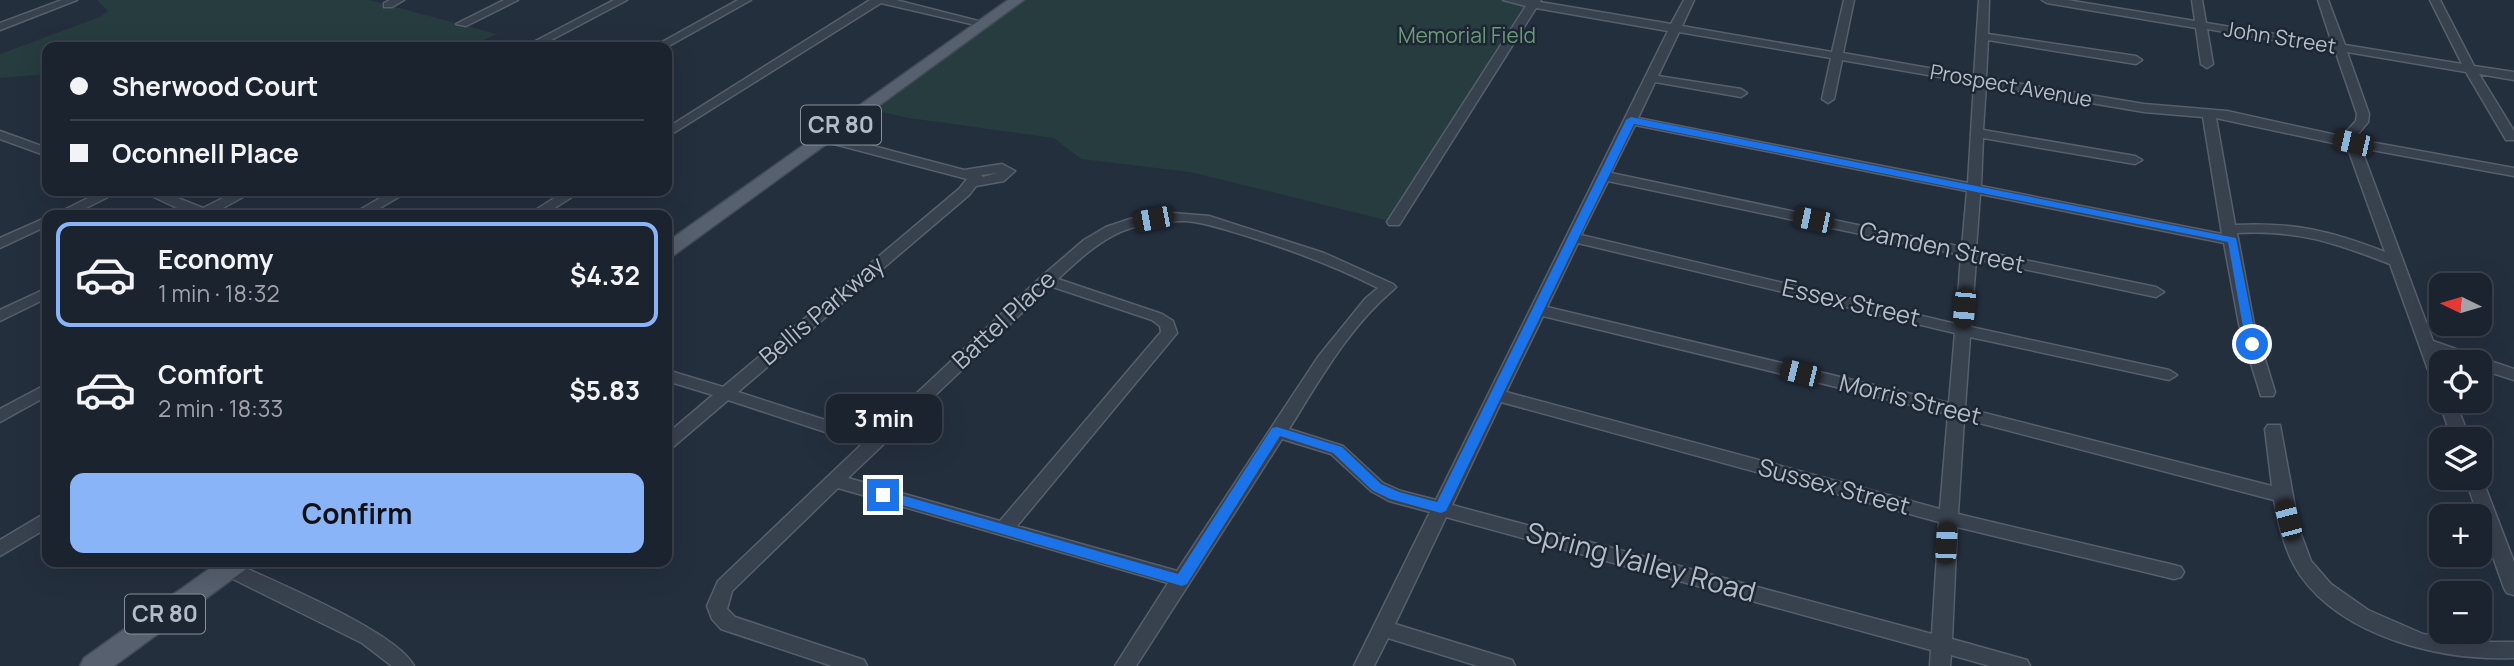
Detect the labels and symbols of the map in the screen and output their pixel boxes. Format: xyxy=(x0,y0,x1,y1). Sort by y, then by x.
street label: John Street xyxy=(2222,14,2338,60)
park label: Memorial Field xyxy=(1398,21,1536,49)
street label: Prospect Avenue xyxy=(1928,57,2094,113)
road number: CR 80 xyxy=(801,106,881,144)
car xyxy=(2331,128,2376,158)
car xyxy=(1131,205,1176,233)
car xyxy=(1791,205,1836,235)
street label: Camden Street xyxy=(1857,213,2028,280)
street label: Bellis Parkway xyxy=(752,248,891,372)
street label: Battel Place xyxy=(944,262,1062,376)
street label: Essex Street xyxy=(1779,270,1923,333)
north arrow xyxy=(2429,273,2492,336)
car xyxy=(1952,286,1977,330)
route start xyxy=(2236,328,2268,360)
car xyxy=(1778,358,1823,388)
street label: Morris Street xyxy=(1836,365,1985,432)
callout: 3 min xyxy=(825,393,941,442)
street label: Sussex Street xyxy=(1755,449,1914,522)
route end xyxy=(867,479,899,511)
car xyxy=(2273,497,2304,543)
street label: Spring Valley Road xyxy=(1522,512,1760,610)
car xyxy=(1935,521,1958,565)
road number: CR 80 xyxy=(125,594,205,634)

